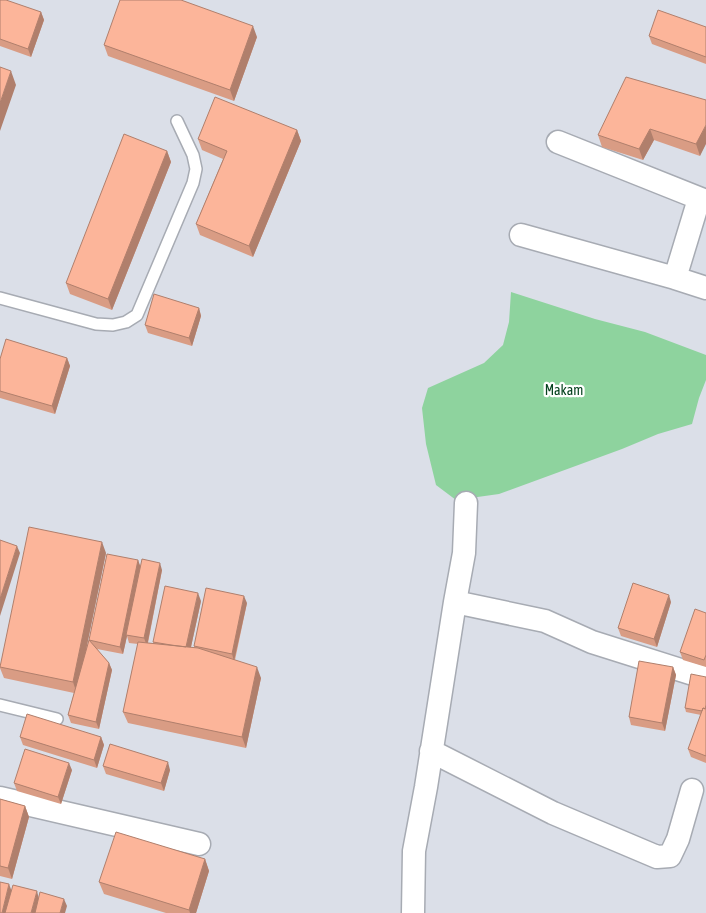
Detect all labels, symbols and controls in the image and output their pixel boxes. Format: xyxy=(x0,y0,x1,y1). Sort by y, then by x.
park label: Makam xyxy=(545,382,583,398)

